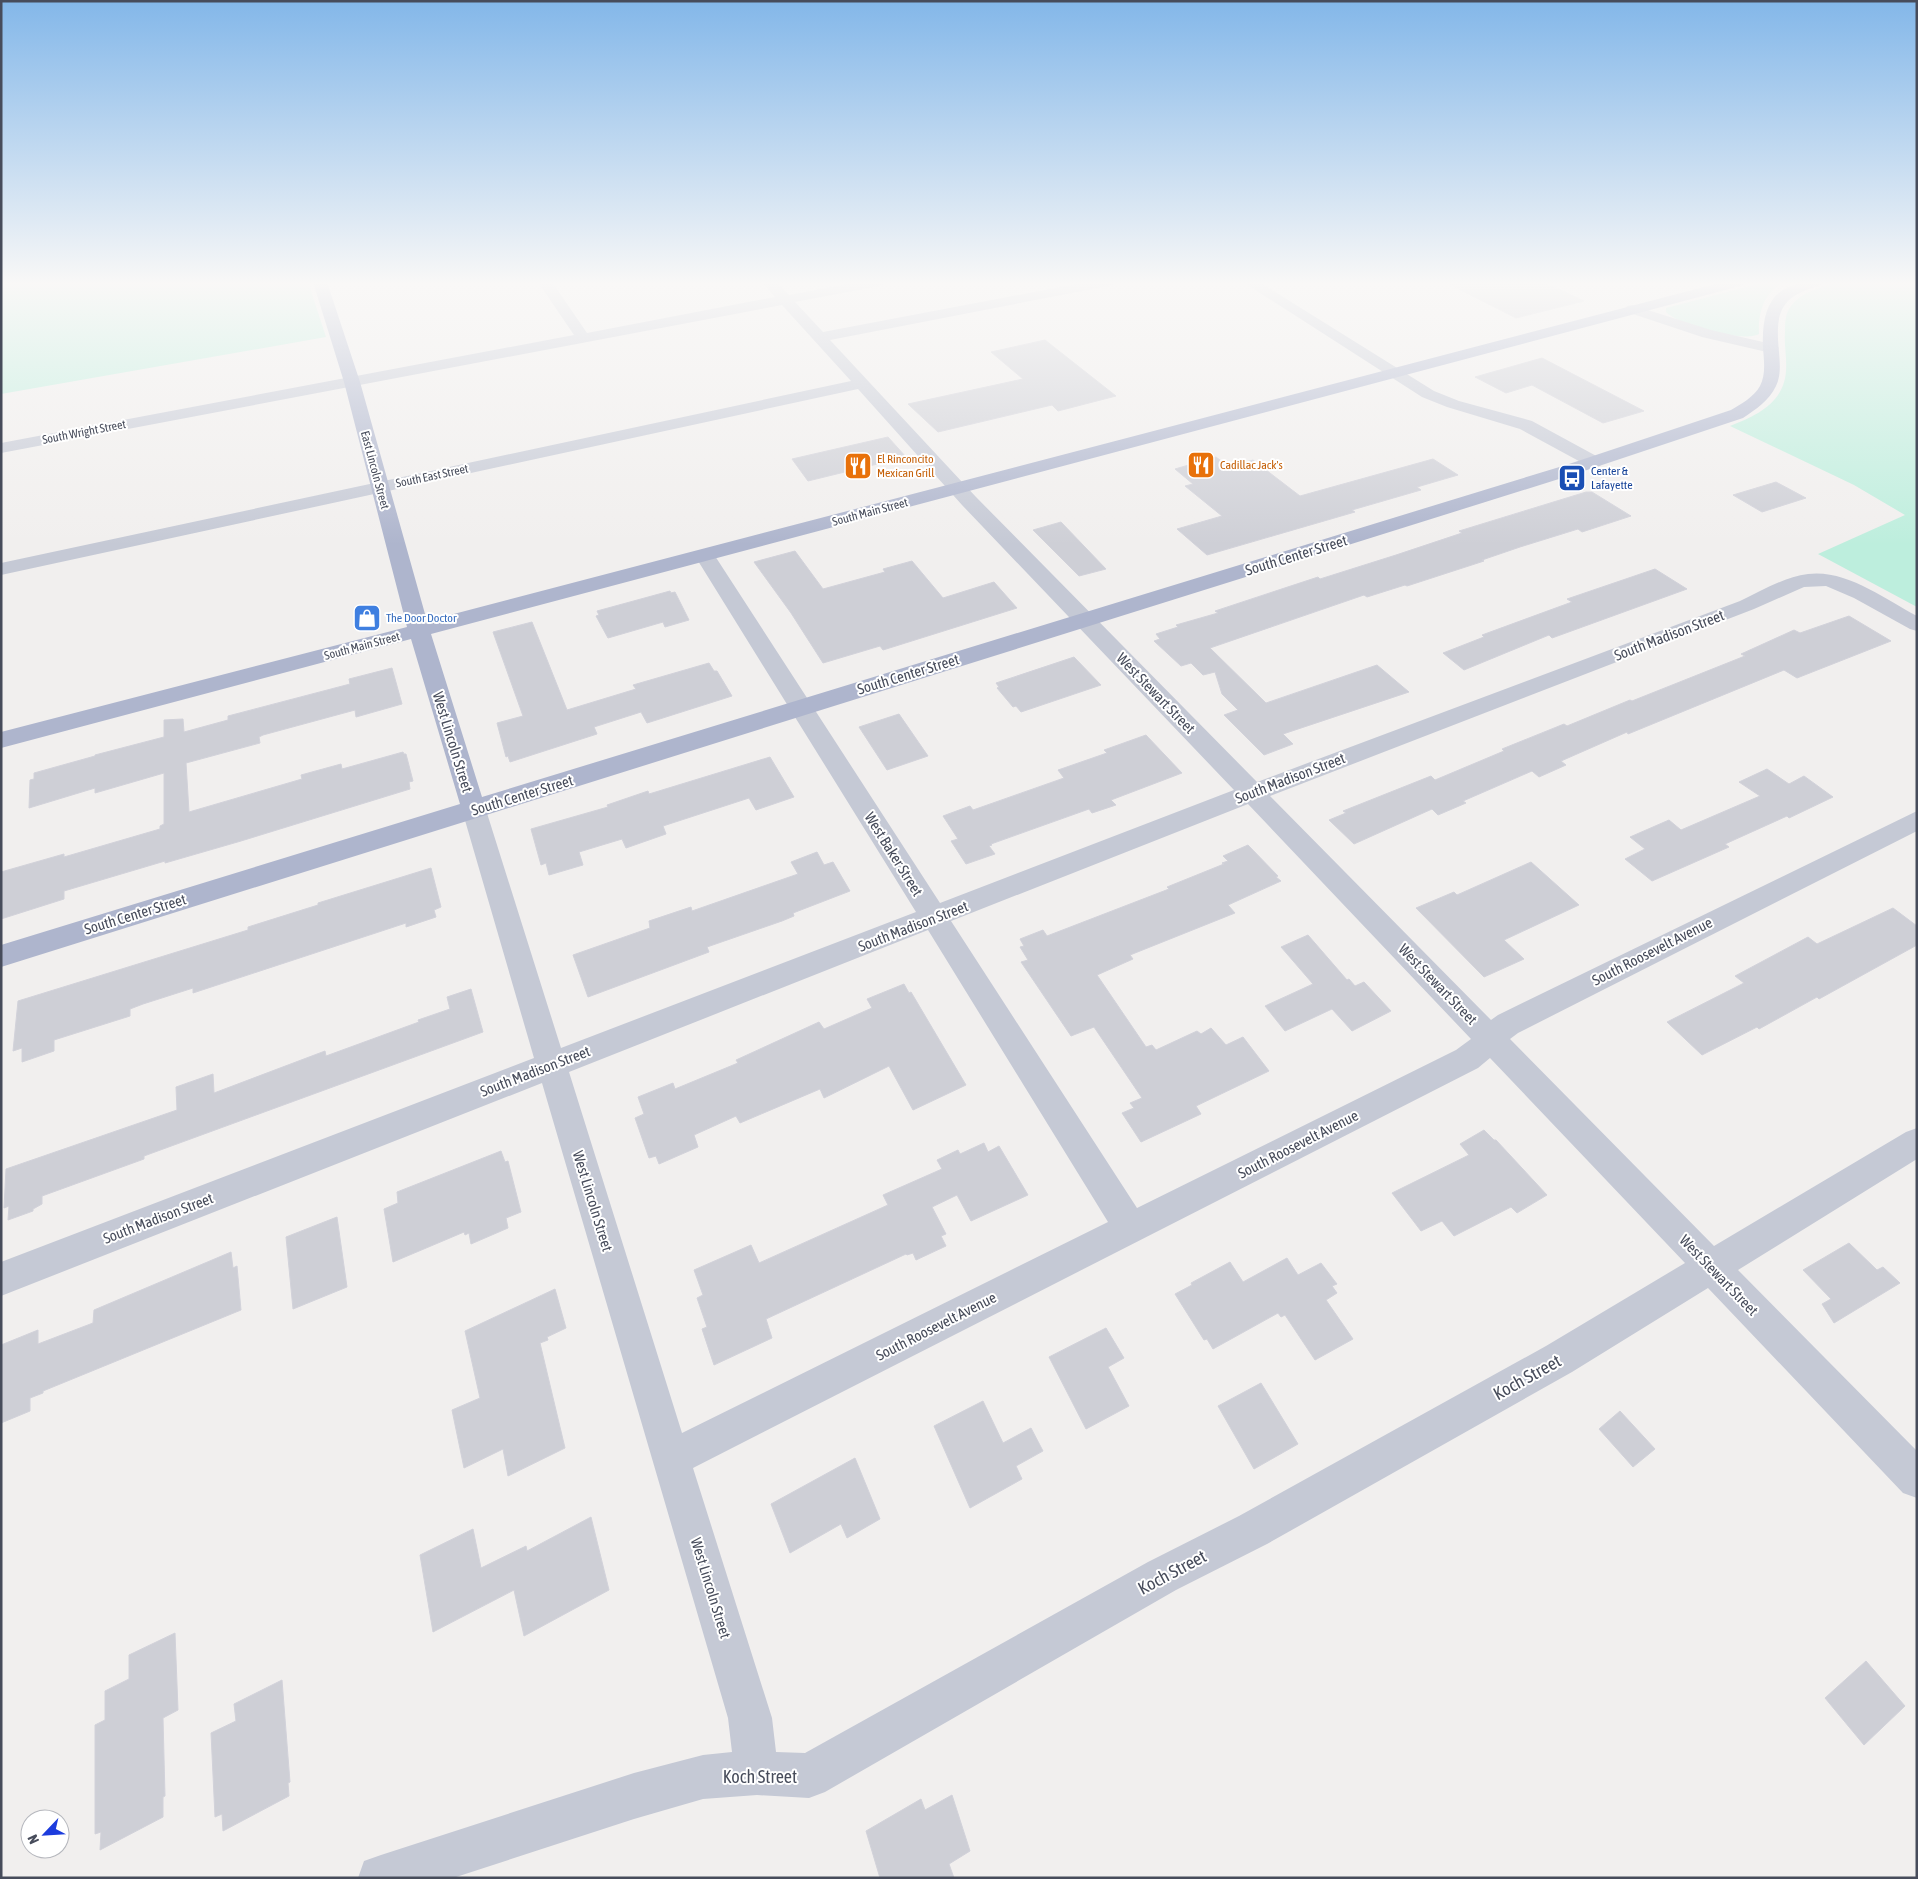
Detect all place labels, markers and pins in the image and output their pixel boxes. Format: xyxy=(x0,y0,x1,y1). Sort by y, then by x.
restaurant icon: Cadillac Jack's xyxy=(1186,450,1216,480)
restaurant icon: El Rinconcito Mexican Grill xyxy=(843,451,873,481)
place label: El Rinconcito Mexican Grill xyxy=(877,452,935,480)
place label: Cadillac Jack's xyxy=(1220,458,1283,472)
bus stop icon: Center & Lafayette xyxy=(1557,463,1587,493)
place label: Center & Lafayette xyxy=(1591,464,1633,492)
shop icon: The Door Doctor xyxy=(352,603,382,633)
place label: The Door Doctor xyxy=(386,611,457,625)

